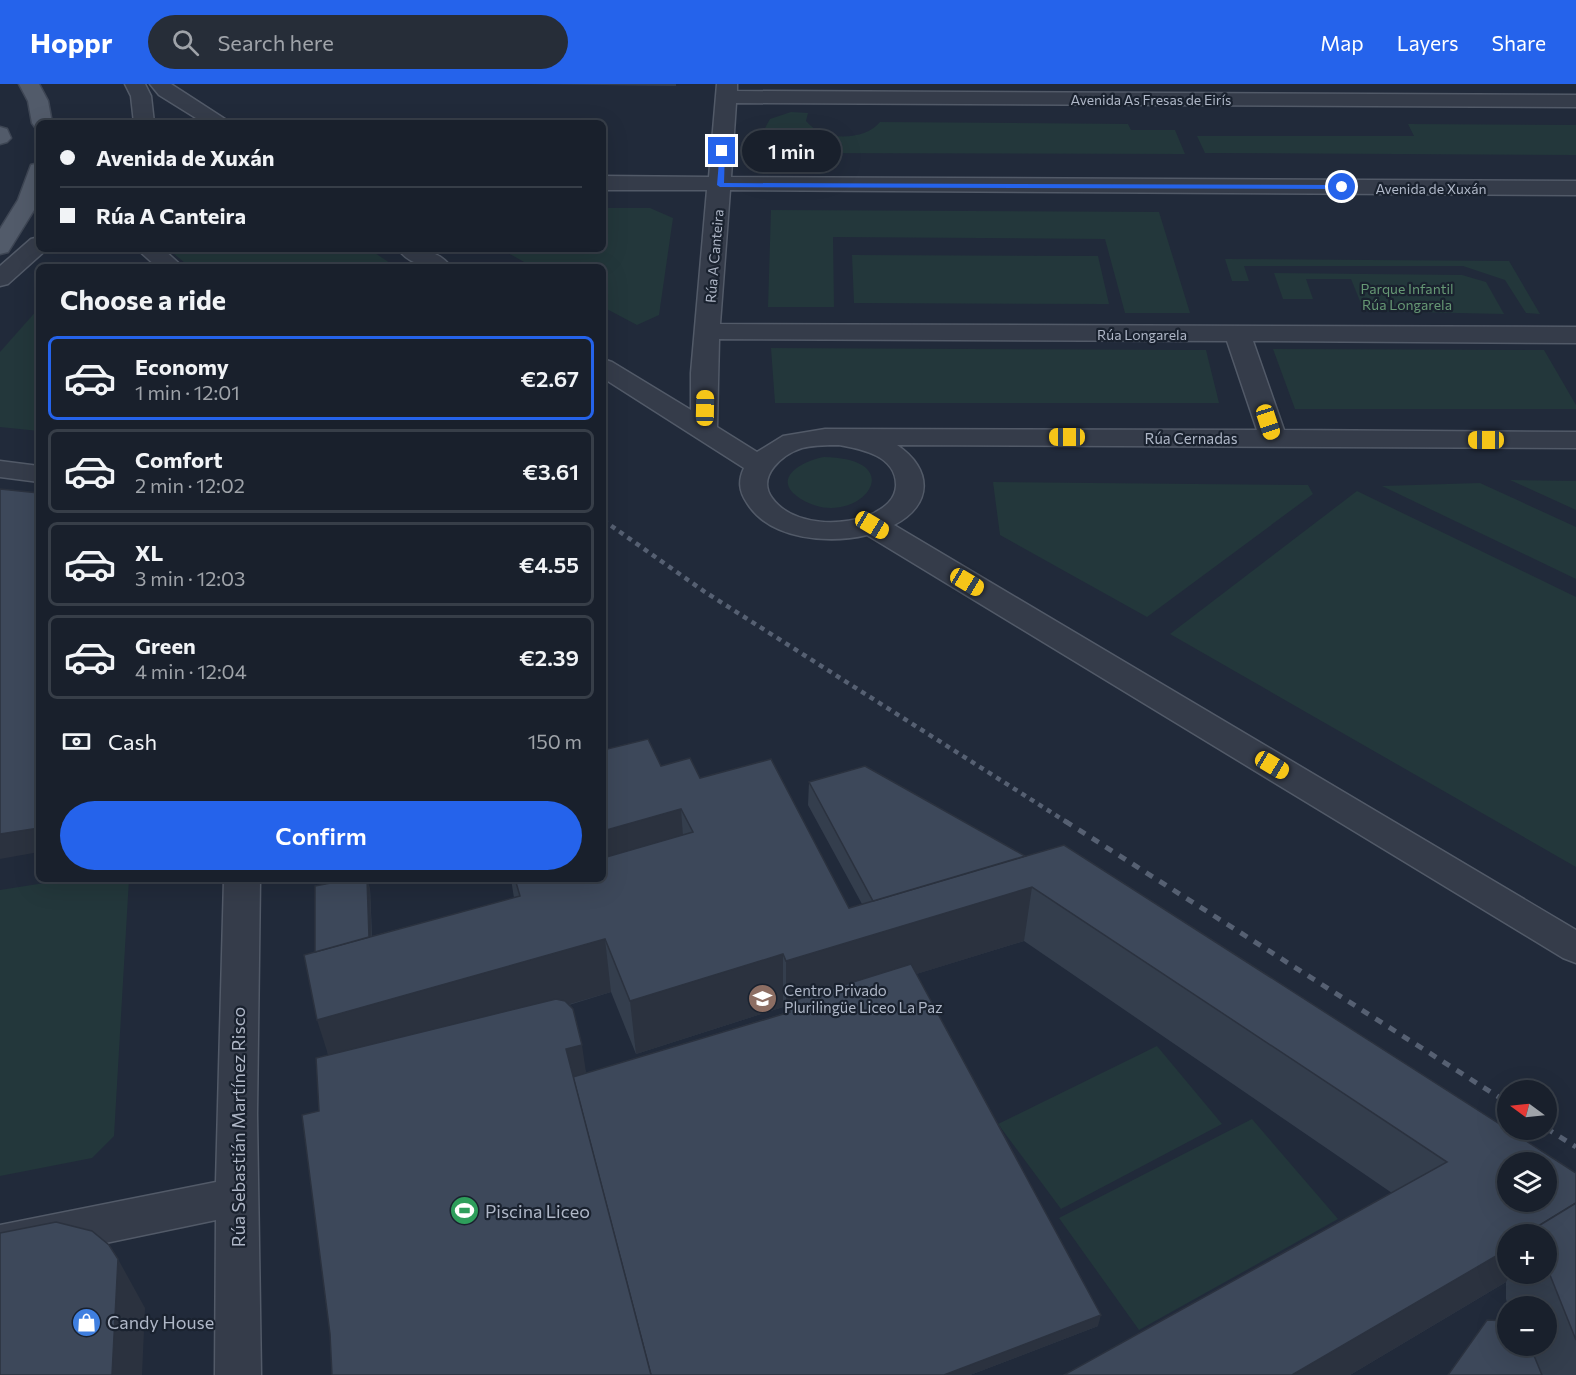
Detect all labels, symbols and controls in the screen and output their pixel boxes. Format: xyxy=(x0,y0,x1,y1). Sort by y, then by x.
search box xyxy=(148,15,568,69)
text: Hoppr xyxy=(30,25,112,59)
icon: search xyxy=(169,26,202,59)
text: Search here xyxy=(217,29,334,56)
text: Map xyxy=(1320,30,1364,55)
text: Layers xyxy=(1397,30,1459,55)
text: Share xyxy=(1492,30,1546,55)
street label: Avenida As Fresas de Eirís xyxy=(1071,91,1231,108)
callout: 1 min xyxy=(743,130,842,172)
route end xyxy=(708,137,735,164)
text: 1 min xyxy=(768,139,815,163)
text: Avenida de Xuxán xyxy=(96,144,274,171)
route start xyxy=(1328,173,1355,200)
street label: Avenida de Xuxán xyxy=(1375,180,1487,197)
text: Rúa A Canteira xyxy=(96,202,246,229)
street label: Rúa A Canteira xyxy=(701,209,727,303)
park label: Parque Infantil Rúa Longarela xyxy=(1360,280,1454,313)
text: Choose a ride xyxy=(60,283,226,316)
street label: Rúa Longarela xyxy=(1097,326,1187,343)
icon: car xyxy=(63,351,117,405)
text: Economy xyxy=(135,353,229,380)
text: €2.67 xyxy=(521,365,579,392)
text: 1 min · 12:01 xyxy=(135,380,240,404)
car xyxy=(696,390,714,426)
car xyxy=(1254,402,1282,442)
car xyxy=(1049,428,1085,446)
street label: Rúa Cernadas xyxy=(1144,429,1238,447)
car xyxy=(1468,431,1504,449)
icon: car xyxy=(63,444,117,498)
text: Comfort xyxy=(135,446,223,473)
text: €3.61 xyxy=(523,458,579,485)
text: 2 min · 12:02 xyxy=(135,473,245,497)
car xyxy=(852,508,892,542)
icon: car xyxy=(63,537,117,591)
text: XL xyxy=(135,539,163,566)
text: €4.55 xyxy=(519,551,579,578)
car xyxy=(947,565,987,599)
text: 3 min · 12:03 xyxy=(135,566,245,590)
icon: car xyxy=(63,630,117,684)
text: Green xyxy=(135,632,196,659)
text: €2.39 xyxy=(519,644,579,671)
text: 4 min · 12:04 xyxy=(135,659,247,683)
icon: cash xyxy=(60,725,93,758)
text: Cash xyxy=(108,728,157,755)
text: 150 m xyxy=(528,729,582,753)
car xyxy=(1252,748,1292,782)
button: Confirm xyxy=(60,801,582,870)
place label: Centro Privado Plurilingüe Liceo La Paz xyxy=(784,981,943,1016)
school or university icon: Centro Privado Plurilingüe Liceo La Paz xyxy=(747,983,779,1015)
street label: Rúa Sebastián Martínez Risco xyxy=(227,1007,249,1247)
north arrow xyxy=(1497,1080,1557,1140)
map controls xyxy=(1497,1080,1557,1356)
button: layers xyxy=(1497,1152,1557,1212)
sports icon: Piscina Liceo xyxy=(448,1195,480,1227)
place label: Piscina Liceo xyxy=(485,1200,590,1222)
button: + xyxy=(1497,1224,1557,1284)
button: − xyxy=(1497,1296,1557,1356)
shop icon: Candy House xyxy=(70,1306,102,1338)
place label: Candy House xyxy=(107,1311,214,1333)

